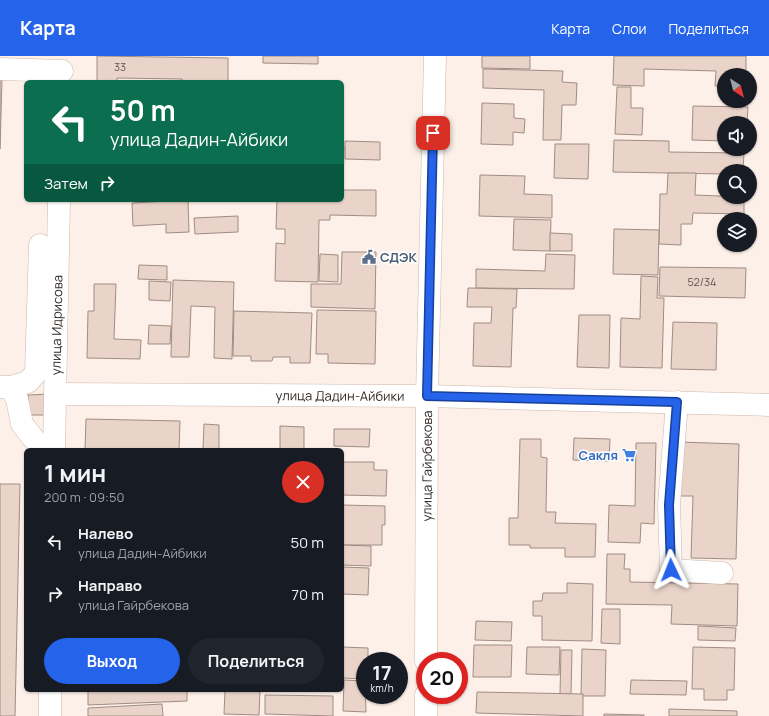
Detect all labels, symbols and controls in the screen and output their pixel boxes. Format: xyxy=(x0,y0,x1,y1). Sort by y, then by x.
text: Карта xyxy=(20,15,76,41)
text: Карта xyxy=(551,19,590,38)
text: Слои xyxy=(612,19,646,38)
text: Поделиться xyxy=(668,19,749,38)
house number: 33 xyxy=(114,59,126,74)
north arrow xyxy=(717,68,757,108)
map controls xyxy=(717,68,757,252)
text: 50 m xyxy=(110,91,176,129)
icon: left xyxy=(44,96,96,148)
pin xyxy=(416,116,450,150)
button: sound xyxy=(717,116,757,156)
icon: arrive xyxy=(422,122,444,144)
text: улица Дадин-Айбики xyxy=(110,127,288,151)
button: search xyxy=(717,164,757,204)
icon: right xyxy=(96,172,118,194)
text: Затем xyxy=(44,173,88,194)
button: layers xyxy=(717,212,757,252)
place label: СДЭК xyxy=(380,248,417,266)
public building icon: СДЭК xyxy=(361,249,377,265)
house number: 52/34 xyxy=(687,274,717,289)
street label: улица Идрисова xyxy=(47,275,66,375)
street label: улица Дадин-Айбики xyxy=(276,386,404,405)
street label: улица Гайрбекова xyxy=(418,410,436,522)
place label: Сакля xyxy=(579,446,618,464)
supermarket icon: Сакля xyxy=(621,447,637,463)
text: 1 мин xyxy=(44,456,106,489)
button: close xyxy=(282,461,324,503)
text: 200 m · 09:50 xyxy=(44,488,124,506)
text: Налево xyxy=(78,523,133,544)
icon: left xyxy=(44,531,66,553)
text: 50 m xyxy=(290,532,324,553)
text: улица Дадин-Айбики xyxy=(78,544,207,562)
position arrow xyxy=(650,549,692,591)
text: Направо xyxy=(78,575,142,596)
icon: right xyxy=(44,583,66,605)
text: 70 m xyxy=(292,584,324,605)
text: улица Гайрбекова xyxy=(78,596,189,614)
button: Выход xyxy=(44,638,180,684)
button: Поделиться xyxy=(188,638,324,684)
speed limit sign: 20 xyxy=(416,652,468,704)
text: 17 xyxy=(372,659,392,686)
text: km/h xyxy=(370,681,394,695)

